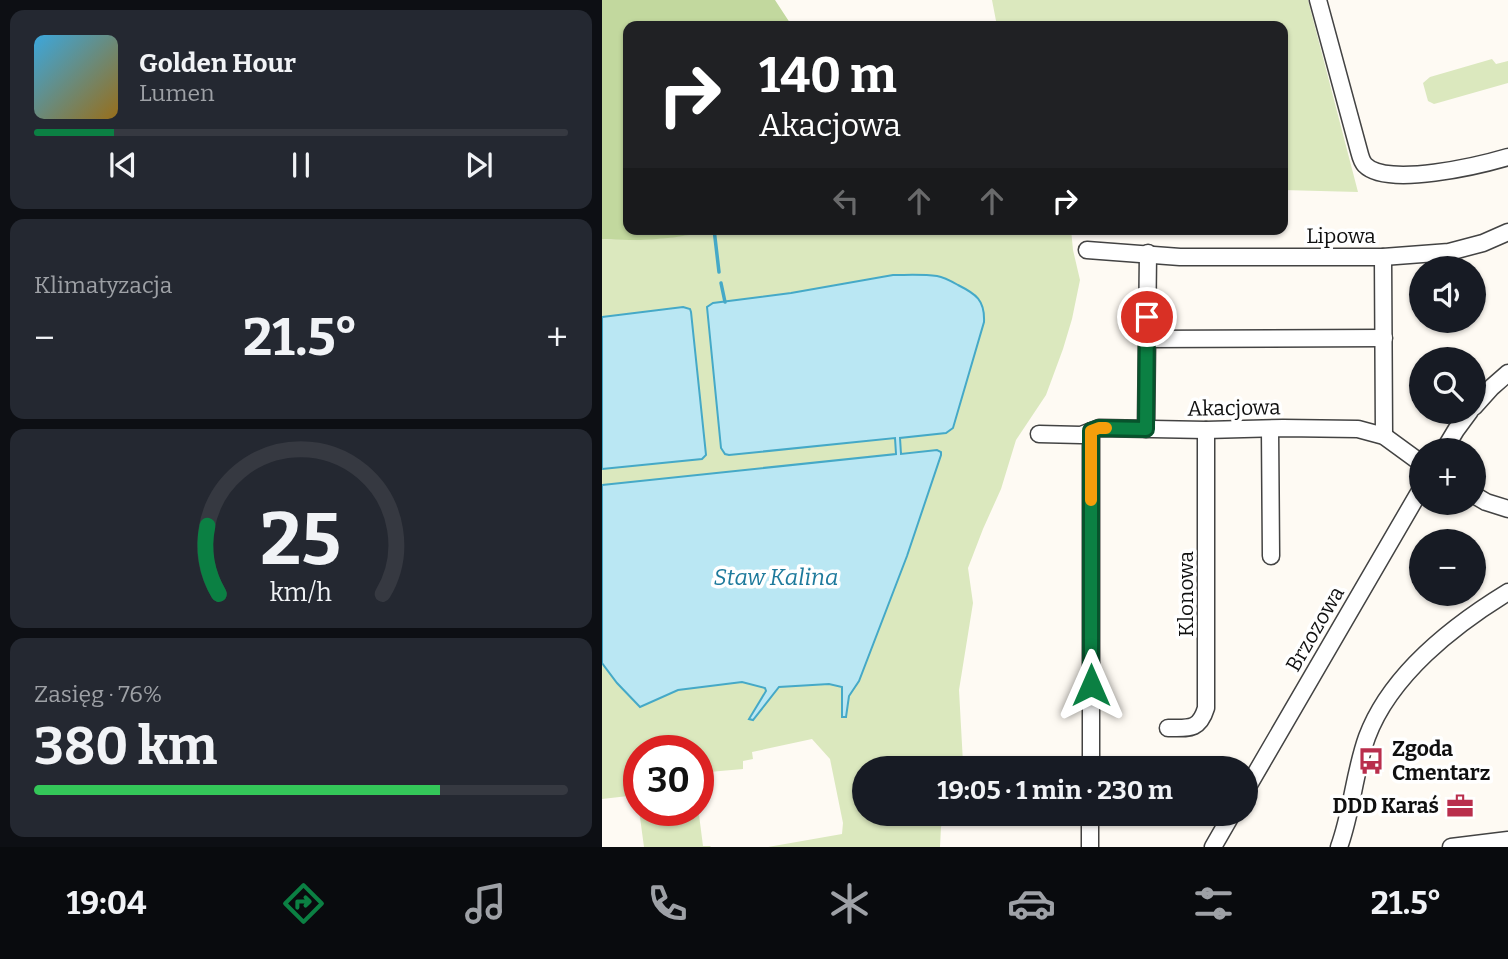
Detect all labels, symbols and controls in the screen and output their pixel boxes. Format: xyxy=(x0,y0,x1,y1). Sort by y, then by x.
text: 140 m xyxy=(759,46,897,105)
text: Golden Hour xyxy=(139,48,296,79)
icon: right xyxy=(644,49,735,140)
text: Lumen xyxy=(139,79,215,107)
text: Akacjowa xyxy=(759,106,901,144)
icon: previous xyxy=(104,146,142,184)
icon: pause xyxy=(282,146,320,184)
icon: next xyxy=(460,146,498,184)
icon: left xyxy=(827,182,865,220)
icon: ahead xyxy=(900,182,938,220)
icon: ahead xyxy=(973,182,1011,220)
icon: right xyxy=(1046,182,1084,220)
street label: Lipowa xyxy=(1306,223,1376,249)
map controls xyxy=(1409,256,1486,606)
button: sound xyxy=(1409,256,1486,333)
text: Klimatyzacja xyxy=(34,271,172,299)
pin xyxy=(1117,287,1177,347)
icon: arrive xyxy=(1128,298,1166,336)
text: 21.5° xyxy=(243,306,358,369)
text: − xyxy=(34,315,55,361)
text: + xyxy=(546,315,568,361)
button: search xyxy=(1409,347,1486,424)
street label: Akacjowa xyxy=(1187,394,1281,422)
button: + xyxy=(1409,438,1486,515)
text: 25 xyxy=(261,497,341,584)
button: − xyxy=(1409,529,1486,606)
street label: Klonowa xyxy=(1173,551,1199,637)
water label: Staw Kalina xyxy=(714,563,838,591)
text: km/h xyxy=(270,578,332,608)
street label: Brzozowa xyxy=(1280,581,1350,676)
position arrow xyxy=(1054,648,1128,722)
text: Zasięg · 76% xyxy=(34,680,162,708)
text: 380 km xyxy=(34,715,217,778)
speed limit sign: 30 xyxy=(623,735,714,826)
place label: Zgoda Cmentarz xyxy=(1392,736,1490,786)
bus stop icon: Zgoda Cmentarz xyxy=(1356,746,1386,776)
text: 19:05 · 1 min · 230 m xyxy=(937,775,1173,806)
office icon: DDD Karaś xyxy=(1445,791,1475,821)
place label: DDD Karaś xyxy=(1332,793,1439,819)
icon: directions xyxy=(279,879,328,928)
icon: music xyxy=(461,879,510,928)
icon: phone xyxy=(643,879,692,928)
icon: climate xyxy=(825,879,874,928)
icon: car xyxy=(1007,879,1056,928)
icon: filters xyxy=(1189,879,1238,928)
text: 19:04 xyxy=(66,884,146,922)
text: 21.5° xyxy=(1371,884,1442,922)

